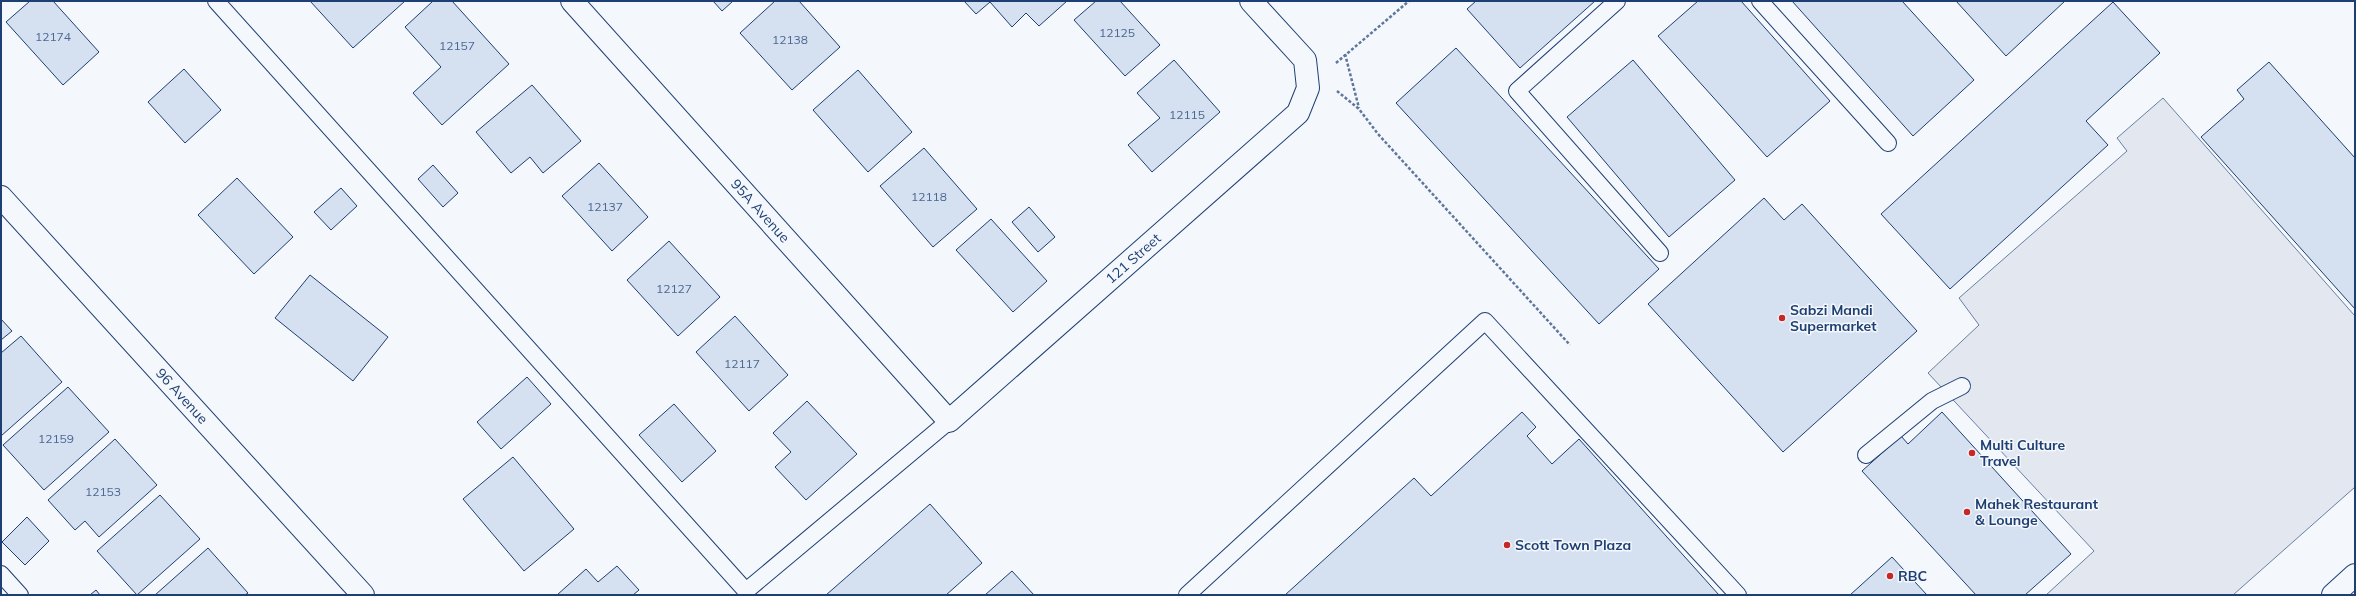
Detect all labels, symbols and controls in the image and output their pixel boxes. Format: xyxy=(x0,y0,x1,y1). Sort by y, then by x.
house number: 12125 xyxy=(1099,25,1135,40)
house number: 12174 xyxy=(35,29,71,44)
house number: 12138 xyxy=(772,32,808,47)
house number: 12157 xyxy=(439,38,475,53)
house number: 12115 xyxy=(1169,107,1205,122)
street label: 95A Avenue xyxy=(727,175,794,246)
house number: 12118 xyxy=(911,189,947,204)
house number: 12137 xyxy=(587,199,623,214)
street label: 121 Street xyxy=(1102,229,1165,288)
house number: 12127 xyxy=(656,281,692,296)
place label: Sabzi Mandi Supermarket xyxy=(1790,301,1877,335)
marker: Sabzi Mandi Supermarket xyxy=(1777,313,1787,323)
house number: 12117 xyxy=(724,356,760,371)
street label: 96 Avenue xyxy=(152,364,212,428)
house number: 12159 xyxy=(38,431,74,446)
place label: Multi Culture Travel xyxy=(1980,436,2065,470)
marker: Multi Culture Travel xyxy=(1967,448,1977,458)
house number: 12153 xyxy=(85,484,121,499)
place label: Mahek Restaurant & Lounge xyxy=(1975,495,2099,529)
marker: Mahek Restaurant & Lounge xyxy=(1962,507,1972,517)
place label: Scott Town Plaza xyxy=(1515,536,1631,554)
marker: Scott Town Plaza xyxy=(1502,540,1512,550)
place label: RBC xyxy=(1898,567,1927,585)
marker: RBC xyxy=(1885,571,1895,581)

